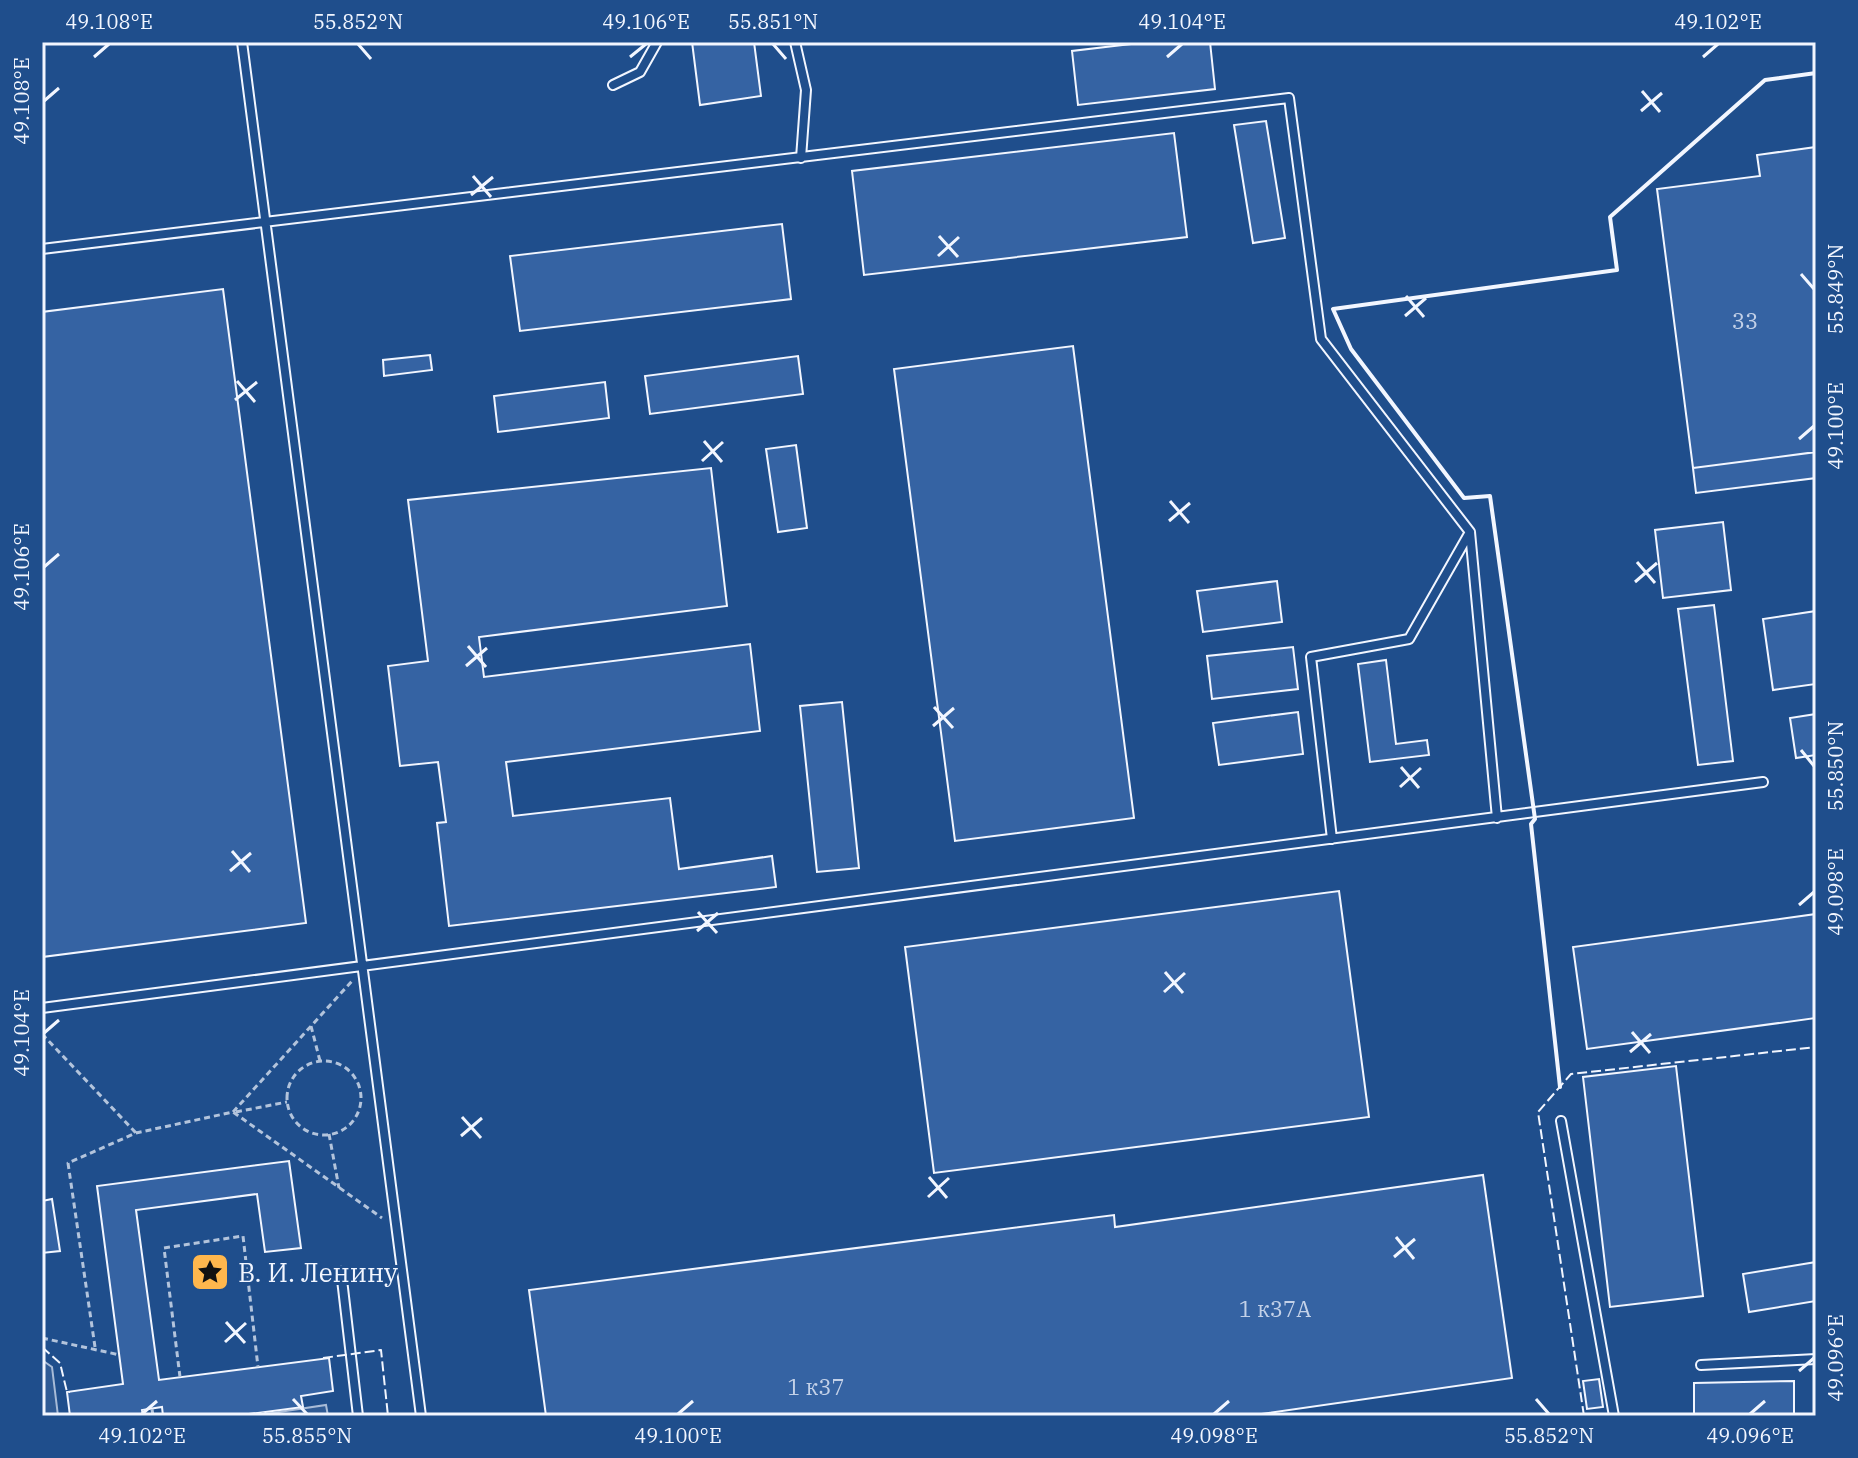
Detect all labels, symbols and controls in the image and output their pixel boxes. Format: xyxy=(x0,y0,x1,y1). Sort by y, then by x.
text: 49.108°E xyxy=(65,8,153,35)
text: 55.852°N xyxy=(313,8,403,35)
text: 49.106°E xyxy=(602,8,690,35)
text: 55.851°N xyxy=(728,8,818,35)
text: 49.104°E xyxy=(1138,8,1226,35)
text: 49.102°E xyxy=(1674,8,1762,35)
text: 49.108°E xyxy=(8,57,35,145)
text: 55.849°N xyxy=(1822,244,1849,334)
house number: 33 xyxy=(1732,306,1758,335)
text: 49.100°E xyxy=(1822,382,1849,470)
text: 49.106°E xyxy=(8,523,35,611)
text: 55.850°N xyxy=(1822,721,1849,811)
text: 49.098°E xyxy=(1822,848,1849,936)
text: 49.104°E xyxy=(8,989,35,1077)
place icon: В. И. Ленину xyxy=(189,1251,231,1293)
place label: В. И. Ленину xyxy=(238,1255,398,1289)
house number: 1 к37А xyxy=(1239,1294,1311,1323)
text: 49.096°E xyxy=(1822,1314,1849,1402)
house number: 1 к37 xyxy=(787,1372,845,1401)
text: 49.102°E xyxy=(98,1422,186,1449)
text: 55.855°N xyxy=(262,1422,352,1449)
text: 49.100°E xyxy=(634,1422,722,1449)
text: 49.098°E xyxy=(1170,1422,1258,1449)
text: 55.852°N xyxy=(1504,1422,1594,1449)
text: 49.096°E xyxy=(1706,1422,1794,1449)

